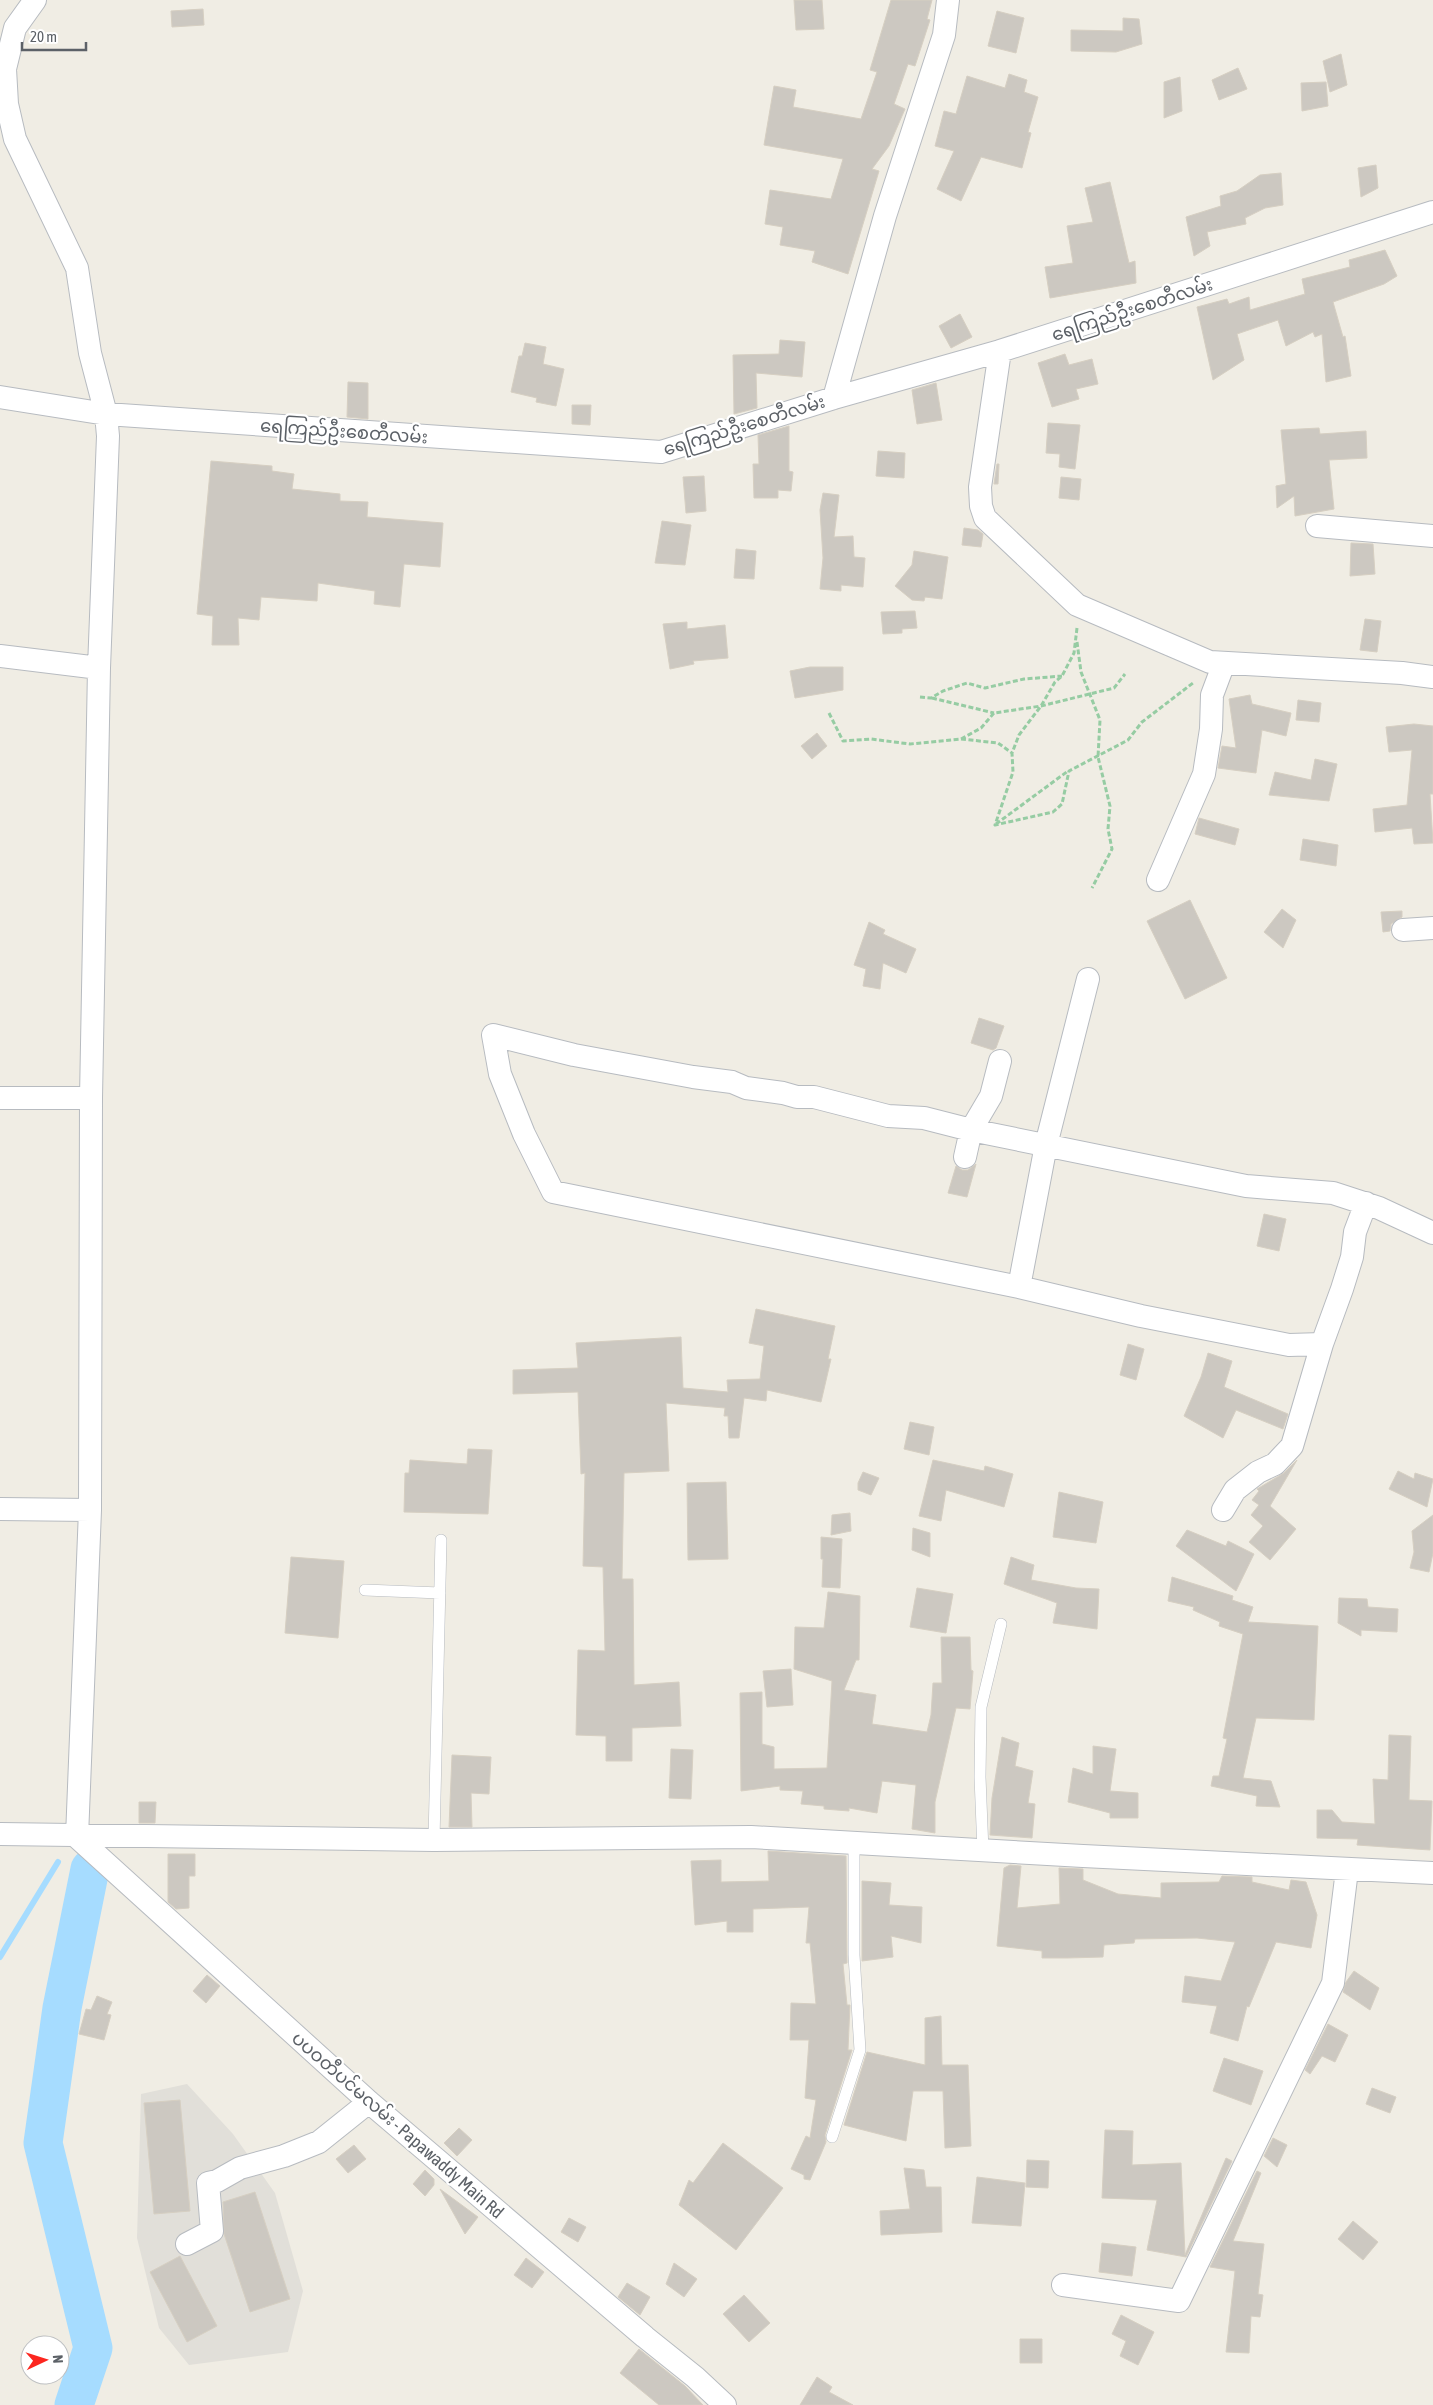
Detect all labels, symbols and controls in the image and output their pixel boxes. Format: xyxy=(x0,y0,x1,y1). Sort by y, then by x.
scale bar xyxy=(22,20,86,52)
text: 20 m xyxy=(30,28,57,45)
street label: ရေကြည်ဦးစေတီလမ်း xyxy=(1048,270,1217,350)
street label: ရေကြည်ဦးစေတီလမ်း xyxy=(660,388,829,464)
street label: ရေကြည်ဦးစေတီလမ်း xyxy=(259,412,429,452)
street label: ပပဝတီပင်မလမ်း - Papawaddy Main Rd xyxy=(288,2025,510,2223)
north arrow xyxy=(20,2335,70,2385)
text: N xyxy=(50,2354,66,2364)

